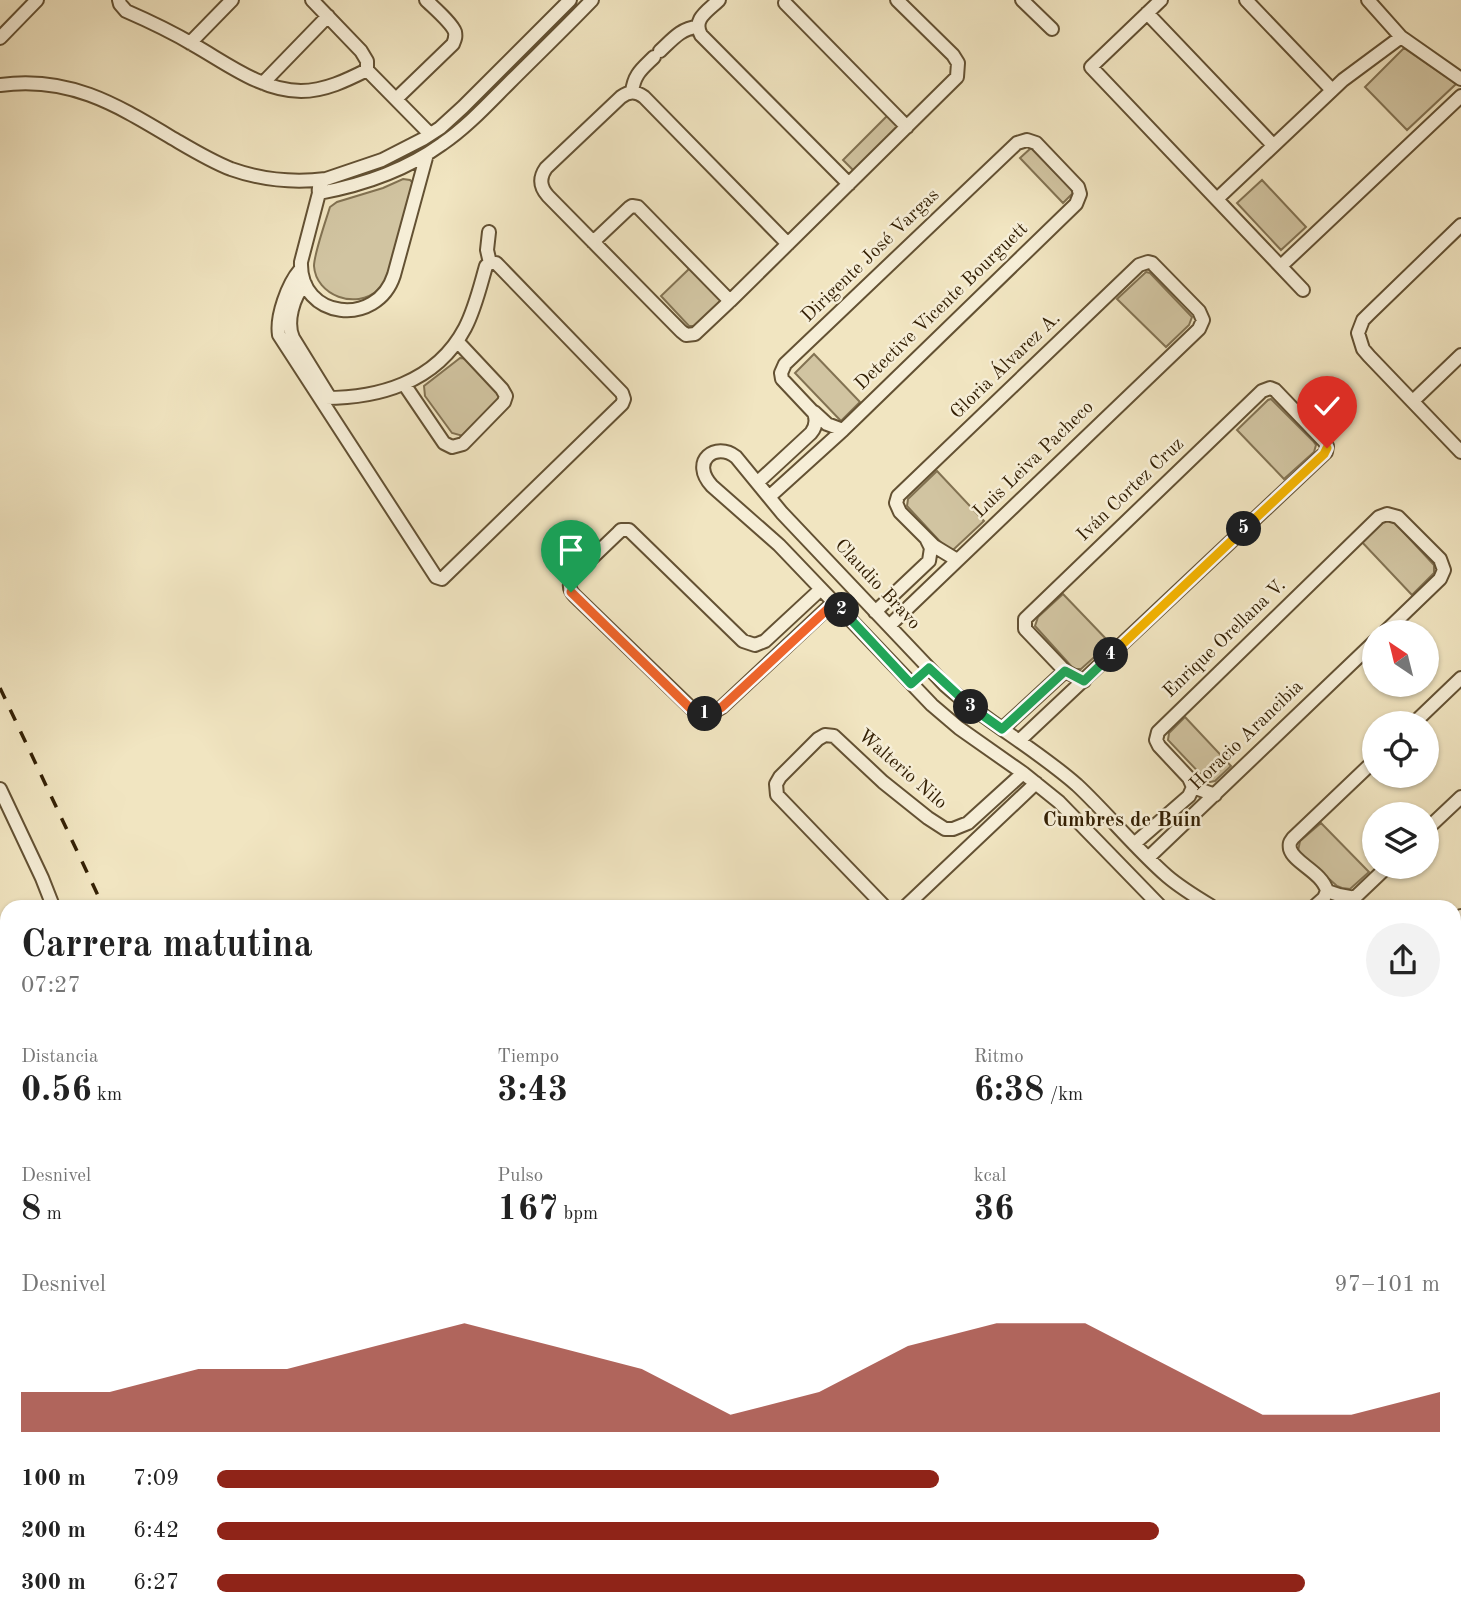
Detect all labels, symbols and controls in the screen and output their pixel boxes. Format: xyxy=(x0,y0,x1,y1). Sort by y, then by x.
street label: Dirigente José Vargas xyxy=(799,186,943,326)
street label: Detective Vicente Bourguett xyxy=(852,220,1032,394)
street label: Gloria Álvarez A. xyxy=(945,306,1065,423)
pin xyxy=(1297,376,1357,448)
icon: check xyxy=(1308,387,1346,425)
street label: Luis Leiva Pacheco xyxy=(970,398,1098,522)
street label: Iván Cortez Cruz xyxy=(1074,435,1188,545)
pin: 5 xyxy=(1226,512,1262,546)
text: 5 xyxy=(1238,519,1249,538)
pin xyxy=(541,520,601,592)
icon: arrive xyxy=(552,531,590,569)
street label: Claudio Bravo xyxy=(831,536,923,634)
street label: Enrique Orellana V. xyxy=(1160,576,1290,702)
pin: 2 xyxy=(824,592,860,628)
text: 2 xyxy=(836,600,847,619)
north arrow xyxy=(1362,620,1438,696)
map controls xyxy=(1362,620,1439,879)
pin: 4 xyxy=(1094,638,1128,672)
text: 4 xyxy=(1105,645,1116,664)
street label: Horacio Arancibia xyxy=(1187,677,1308,795)
pin: 3 xyxy=(954,690,988,724)
pin: 1 xyxy=(688,696,722,732)
text: 3 xyxy=(965,697,976,716)
text: 1 xyxy=(699,704,710,723)
button: locate xyxy=(1362,711,1439,788)
street label: Walterio Nilo xyxy=(854,727,950,813)
button: layers xyxy=(1362,802,1439,879)
district label: Cumbres de Buin xyxy=(1043,810,1201,831)
button: share xyxy=(1366,923,1440,997)
text: Carrera matutina xyxy=(21,927,313,965)
text: 07:27 xyxy=(21,974,81,997)
text: Distancia xyxy=(21,1048,98,1067)
text: Tiempo xyxy=(497,1048,559,1067)
text: Ritmo xyxy=(974,1048,1024,1067)
text: 0.56 xyxy=(21,1073,92,1108)
text: 3:43 xyxy=(497,1073,568,1108)
text: 6:38 xyxy=(974,1073,1044,1108)
text: km xyxy=(92,1086,122,1105)
text: /km xyxy=(1044,1086,1083,1105)
text: Desnivel xyxy=(21,1167,91,1186)
text: Pulso xyxy=(497,1167,543,1186)
text: kcal xyxy=(974,1167,1006,1186)
text: 8 xyxy=(21,1192,41,1227)
text: 167 xyxy=(497,1192,558,1227)
text: 36 xyxy=(974,1192,1014,1227)
text: m xyxy=(41,1205,62,1224)
text: bpm xyxy=(558,1205,598,1224)
text: Desnivel xyxy=(21,1273,106,1296)
text: 97–101 m xyxy=(1334,1273,1440,1296)
text: 100 m xyxy=(21,1467,86,1490)
text: 7:09 xyxy=(133,1467,179,1490)
text: 200 m xyxy=(21,1519,86,1542)
text: 6:42 xyxy=(133,1519,179,1542)
text: 300 m xyxy=(21,1571,86,1594)
text: 6:27 xyxy=(133,1571,179,1594)

